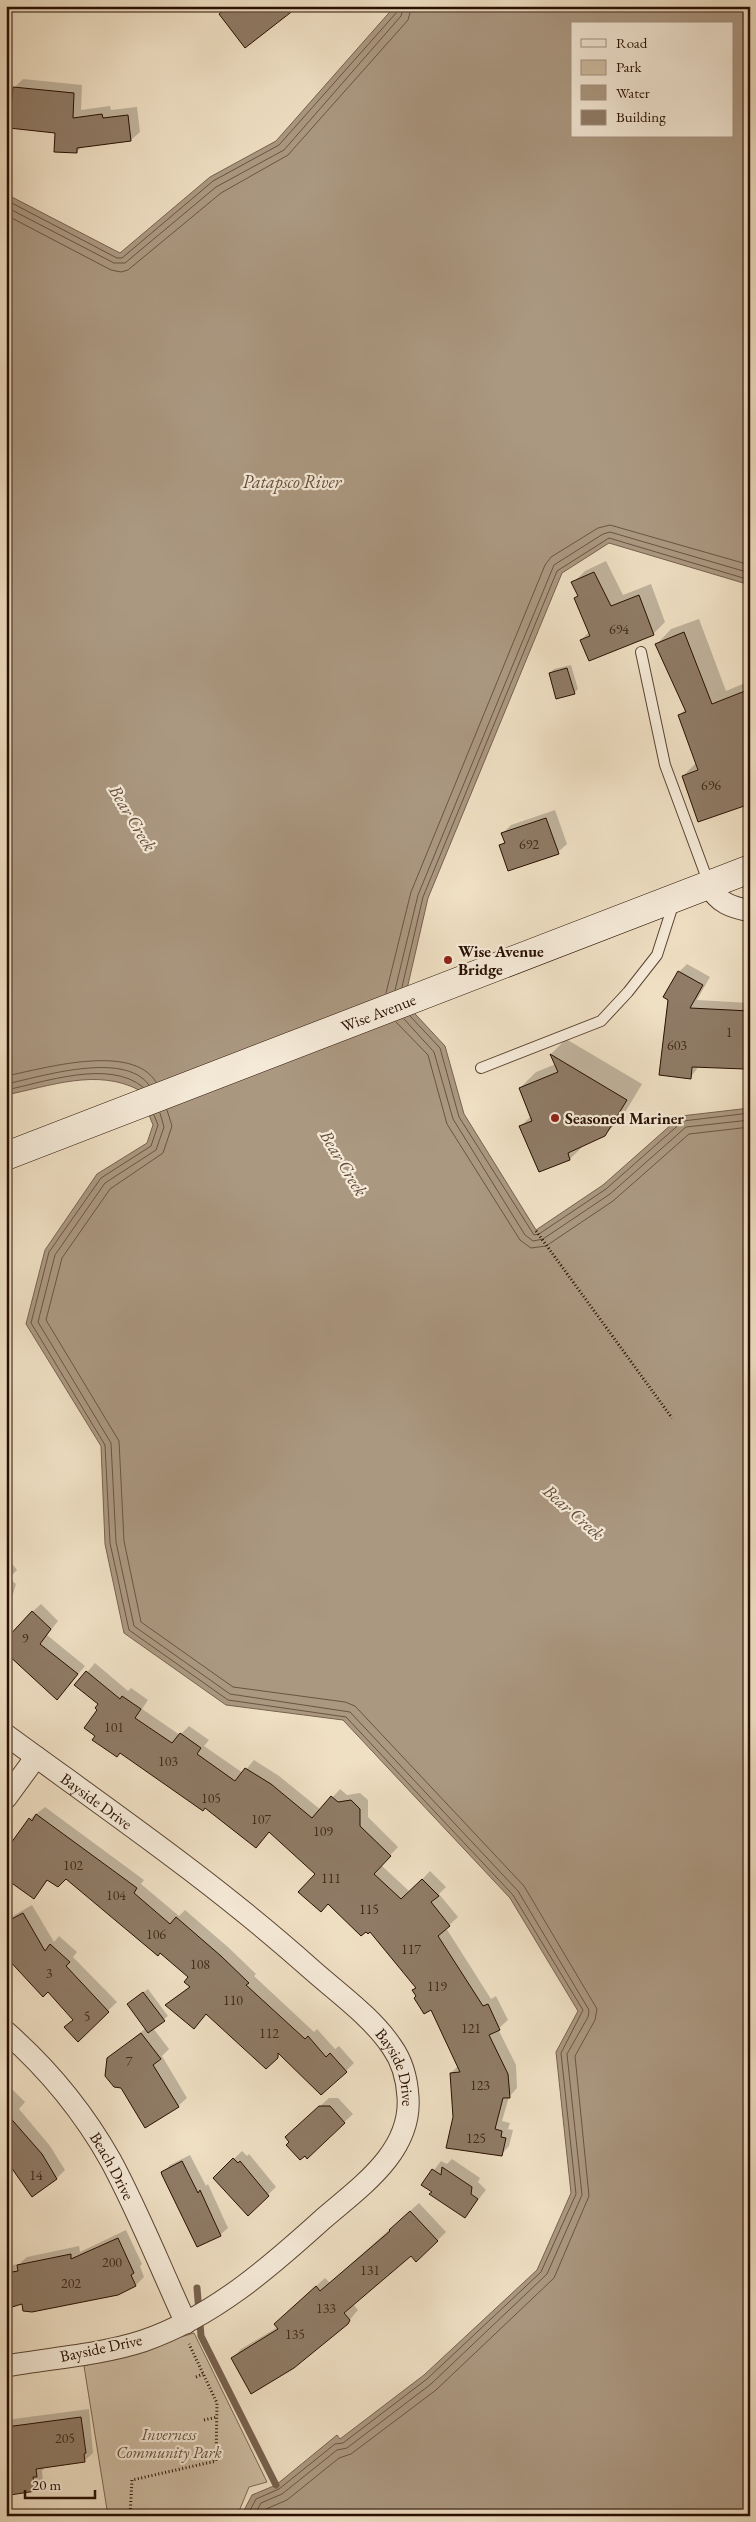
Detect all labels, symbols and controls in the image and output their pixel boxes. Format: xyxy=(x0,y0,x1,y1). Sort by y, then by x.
legend xyxy=(571,22,734,138)
text: Road xyxy=(616,33,648,52)
text: Park xyxy=(616,57,643,76)
text: Water xyxy=(616,83,650,102)
text: Building xyxy=(616,107,666,126)
water label: Patapsco River xyxy=(243,470,343,494)
house number: 694 xyxy=(609,620,629,638)
house number: 696 xyxy=(701,776,721,794)
water label: Bear Creek xyxy=(104,780,162,855)
house number: 692 xyxy=(519,835,539,853)
place label: Wise Avenue Bridge xyxy=(458,941,544,980)
marker: Wise Avenue Bridge xyxy=(442,954,454,966)
street label: Wise Avenue xyxy=(338,988,419,1036)
house number: 1 xyxy=(726,1023,732,1041)
house number: 603 xyxy=(667,1036,687,1054)
place label: Seasoned Mariner xyxy=(565,1108,684,1129)
marker: Seasoned Mariner xyxy=(549,1112,561,1124)
water label: Bear Creek xyxy=(315,1125,373,1200)
water label: Bear Creek xyxy=(538,1479,609,1545)
house number: 9 xyxy=(22,1629,29,1647)
house number: 101 xyxy=(104,1718,124,1736)
house number: 103 xyxy=(158,1752,178,1770)
street label: Bayside Drive xyxy=(57,1768,137,1834)
house number: 105 xyxy=(201,1789,221,1807)
house number: 107 xyxy=(251,1810,271,1828)
house number: 109 xyxy=(313,1822,333,1840)
house number: 102 xyxy=(63,1856,83,1874)
house number: 111 xyxy=(321,1869,341,1887)
house number: 104 xyxy=(106,1886,126,1904)
house number: 115 xyxy=(359,1900,379,1918)
house number: 106 xyxy=(146,1925,166,1943)
house number: 117 xyxy=(401,1940,421,1958)
house number: 108 xyxy=(190,1955,210,1973)
house number: 3 xyxy=(46,1964,53,1982)
house number: 119 xyxy=(427,1977,447,1995)
house number: 110 xyxy=(223,1991,243,2009)
house number: 5 xyxy=(84,2007,90,2025)
house number: 121 xyxy=(461,2019,481,2037)
house number: 112 xyxy=(259,2024,279,2042)
street label: Bayside Drive xyxy=(371,2024,419,2106)
house number: 7 xyxy=(126,2052,133,2070)
house number: 123 xyxy=(470,2076,490,2094)
street label: Beach Drive xyxy=(85,2128,139,2203)
house number: 125 xyxy=(466,2129,486,2147)
house number: 14 xyxy=(29,2166,43,2184)
house number: 200 xyxy=(102,2253,122,2271)
house number: 131 xyxy=(360,2261,380,2279)
house number: 202 xyxy=(61,2274,81,2292)
house number: 133 xyxy=(316,2299,336,2317)
house number: 135 xyxy=(285,2325,305,2343)
street label: Bayside Drive xyxy=(58,2329,144,2367)
park label: Inverness Community Park xyxy=(116,2424,223,2463)
house number: 205 xyxy=(55,2429,75,2447)
scale bar xyxy=(25,2467,95,2499)
text: 20 m xyxy=(32,2475,61,2494)

